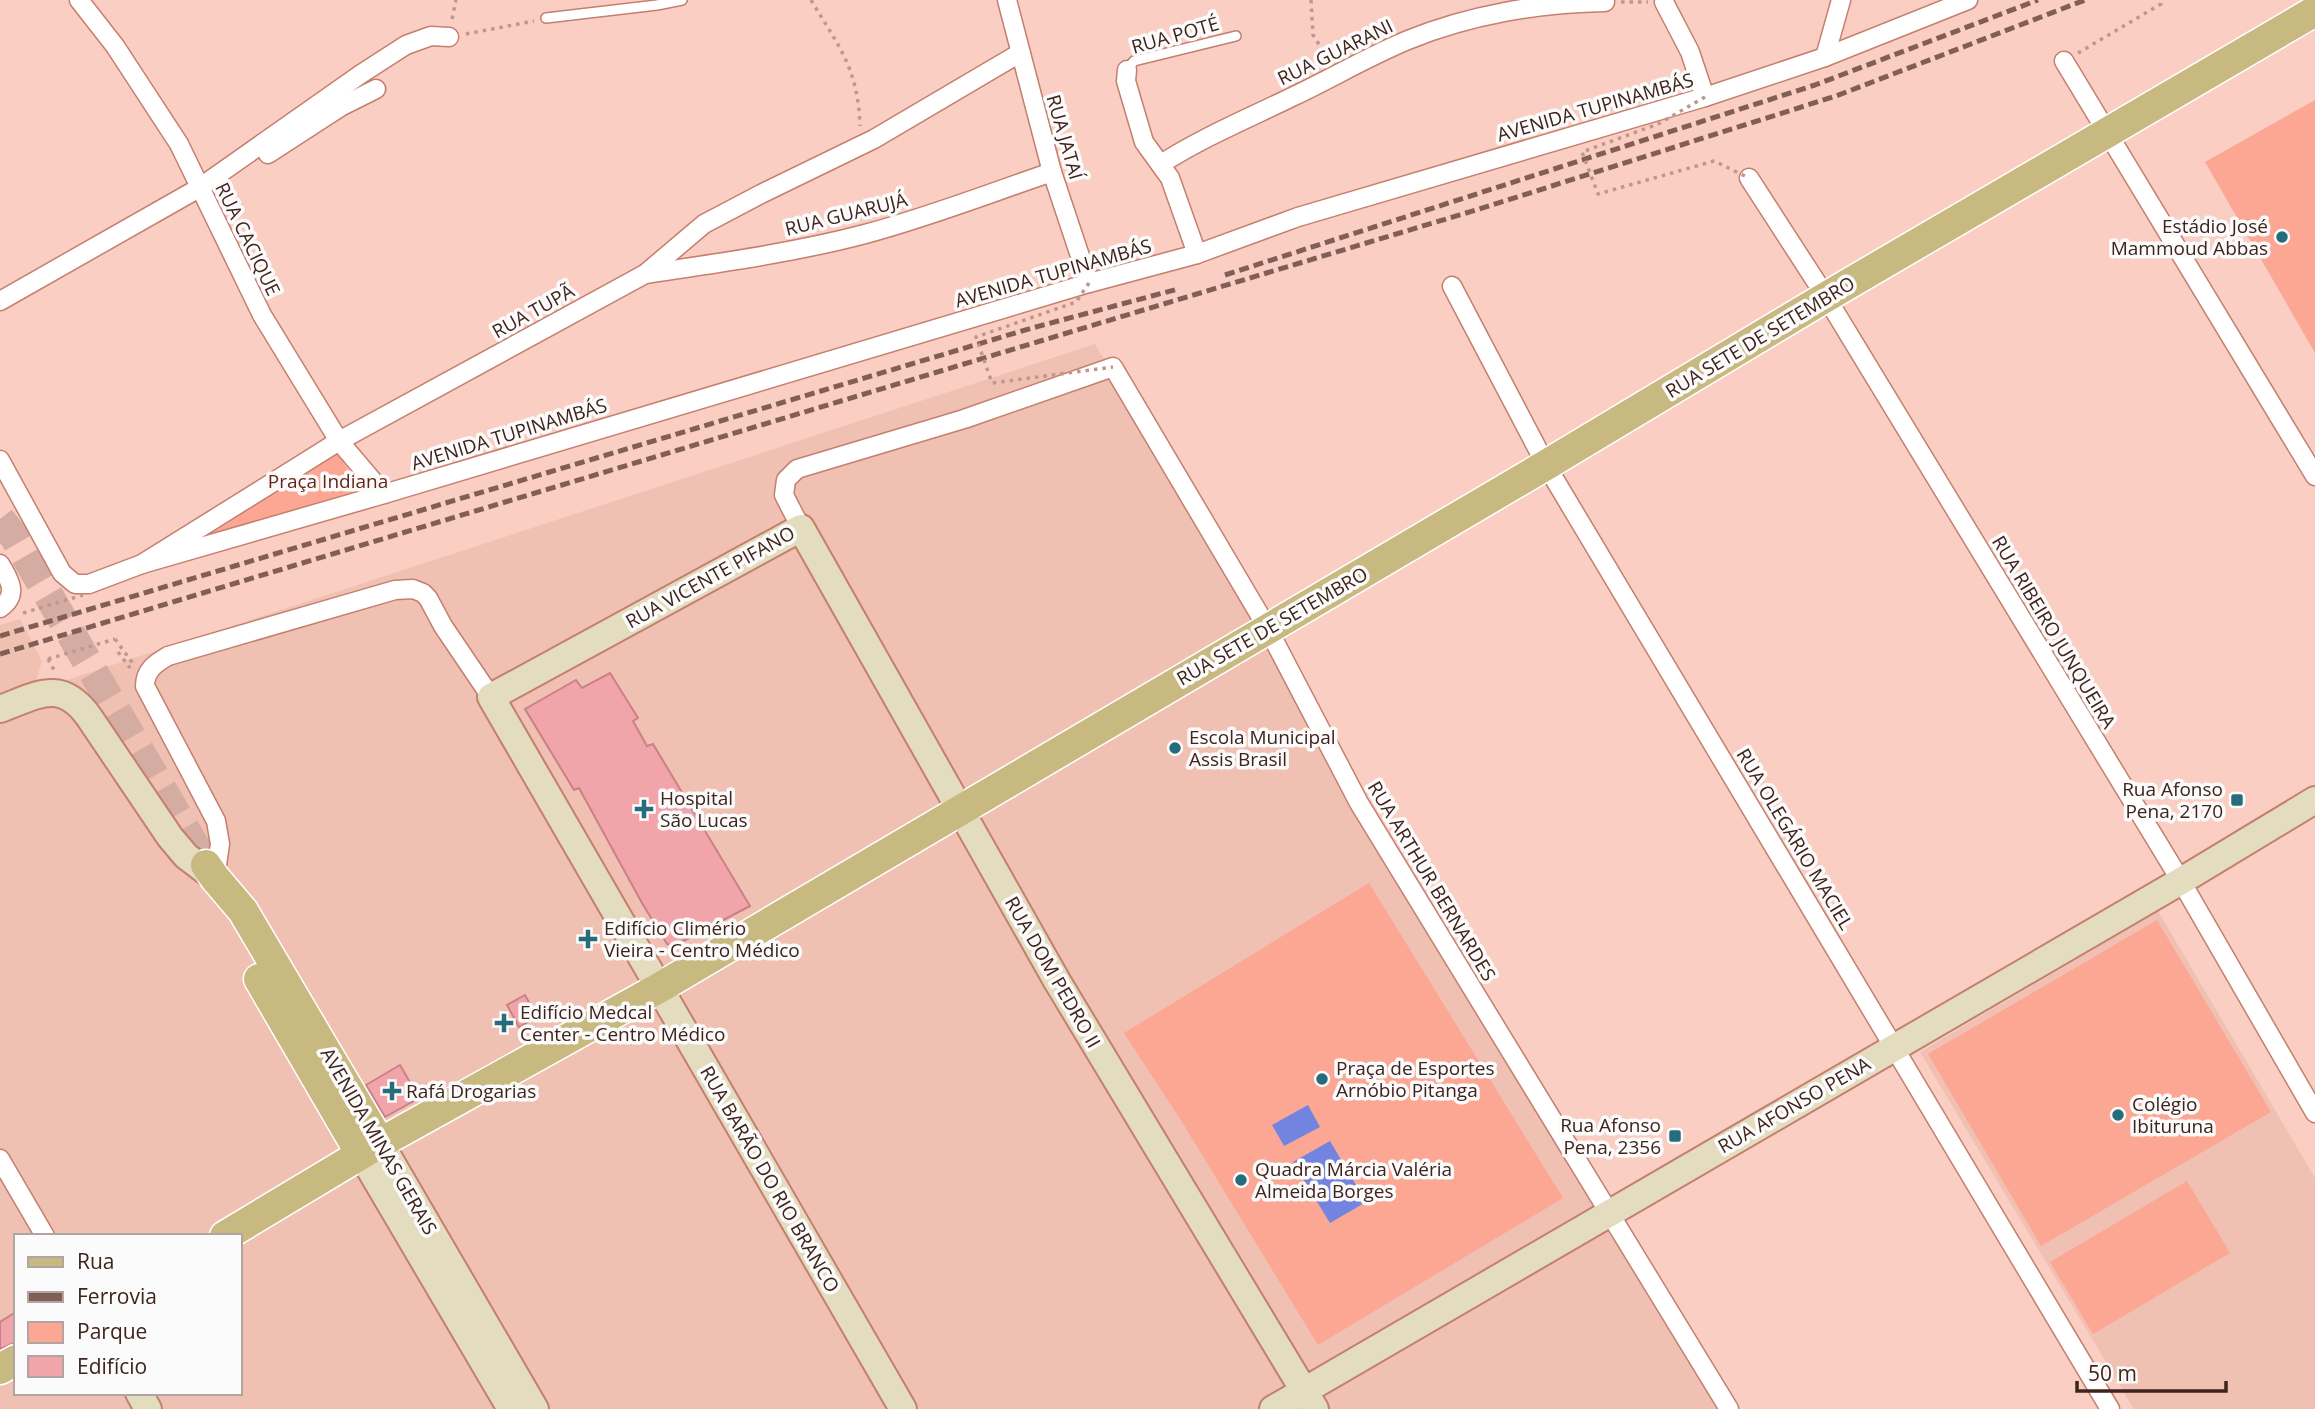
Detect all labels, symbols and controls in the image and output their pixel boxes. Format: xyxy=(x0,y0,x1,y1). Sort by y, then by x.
street label: RUA POTÉ xyxy=(1128,10,1222,60)
street label: RUA GUARANI xyxy=(1273,13,1397,91)
street label: AVENIDA TUPINAMBÁS xyxy=(1494,66,1696,148)
street label: RUA JATAÍ xyxy=(1040,91,1090,183)
street label: RUA CACIQUE xyxy=(209,178,287,300)
street label: RUA GUARUJÁ xyxy=(782,186,910,242)
place label: Estádio José Mammoud Abbas xyxy=(2111,213,2268,261)
marker: Estádio José Mammoud Abbas xyxy=(2274,229,2290,245)
street label: AVENIDA TUPINAMBÁS xyxy=(952,232,1154,314)
street label: RUA SETE DE SETEMBRO xyxy=(1660,270,1860,404)
street label: RUA TUPÃ xyxy=(487,278,579,344)
street label: AVENIDA TUPINAMBÁS xyxy=(408,392,610,476)
park label: Praça Indiana xyxy=(268,468,388,494)
street label: RUA VICENTE PIFANO xyxy=(621,520,799,634)
street label: RUA RIBEIRO JUNQUEIRA xyxy=(1986,531,2122,733)
street label: RUA SETE DE SETEMBRO xyxy=(1172,561,1372,691)
place label: Escola Municipal Assis Brasil xyxy=(1189,724,1336,772)
marker: Escola Municipal Assis Brasil xyxy=(1167,740,1183,756)
street label: RUA OLEGÁRIO MACIEL xyxy=(1730,743,1860,935)
street label: RUA ARTHUR BERNARDES xyxy=(1362,776,1502,986)
place label: Rua Afonso Pena, 2170 xyxy=(2122,776,2223,824)
place label: Hospital São Lucas xyxy=(660,785,748,833)
marker: Rua Afonso Pena, 2170 xyxy=(2229,792,2245,808)
marker: Hospital São Lucas xyxy=(634,799,654,819)
street label: RUA DOM PEDRO II xyxy=(999,891,1107,1053)
place label: Edifício Climério Vieira - Centro Médico xyxy=(604,915,800,963)
marker: Edifício Climério Vieira - Centro Médico xyxy=(578,929,598,949)
place label: Edifício Medcal Center - Centro Médico xyxy=(520,999,725,1047)
marker: Edifício Medcal Center - Centro Médico xyxy=(494,1013,514,1033)
street label: AVENIDA MINAS GERAIS xyxy=(315,1043,443,1239)
street label: RUA AFONSO PENA xyxy=(1713,1051,1875,1159)
place label: Praça de Esportes Arnóbio Pitanga xyxy=(1336,1055,1495,1103)
street label: RUA BARÃO DO RIO BRANCO xyxy=(694,1061,846,1297)
marker: Praça de Esportes Arnóbio Pitanga xyxy=(1314,1071,1330,1087)
place label: Rafá Drogarias xyxy=(406,1078,536,1104)
marker: Rafá Drogarias xyxy=(384,1083,400,1099)
place label: Colégio Ibituruna xyxy=(2132,1091,2214,1139)
marker: Colégio Ibituruna xyxy=(2110,1107,2126,1123)
place label: Rua Afonso Pena, 2356 xyxy=(1560,1112,1661,1160)
marker: Rua Afonso Pena, 2356 xyxy=(1667,1128,1683,1144)
place label: Quadra Márcia Valéria Almeida Borges xyxy=(1255,1156,1452,1204)
marker: Quadra Márcia Valéria Almeida Borges xyxy=(1233,1172,1249,1188)
legend xyxy=(14,1234,242,1395)
text: Rua xyxy=(77,1247,115,1275)
text: Ferrovia xyxy=(77,1282,157,1310)
text: Parque xyxy=(77,1317,147,1345)
scale bar xyxy=(2077,1350,2226,1394)
text: Edifício xyxy=(77,1352,147,1380)
text: 50 m xyxy=(2088,1359,2137,1387)

